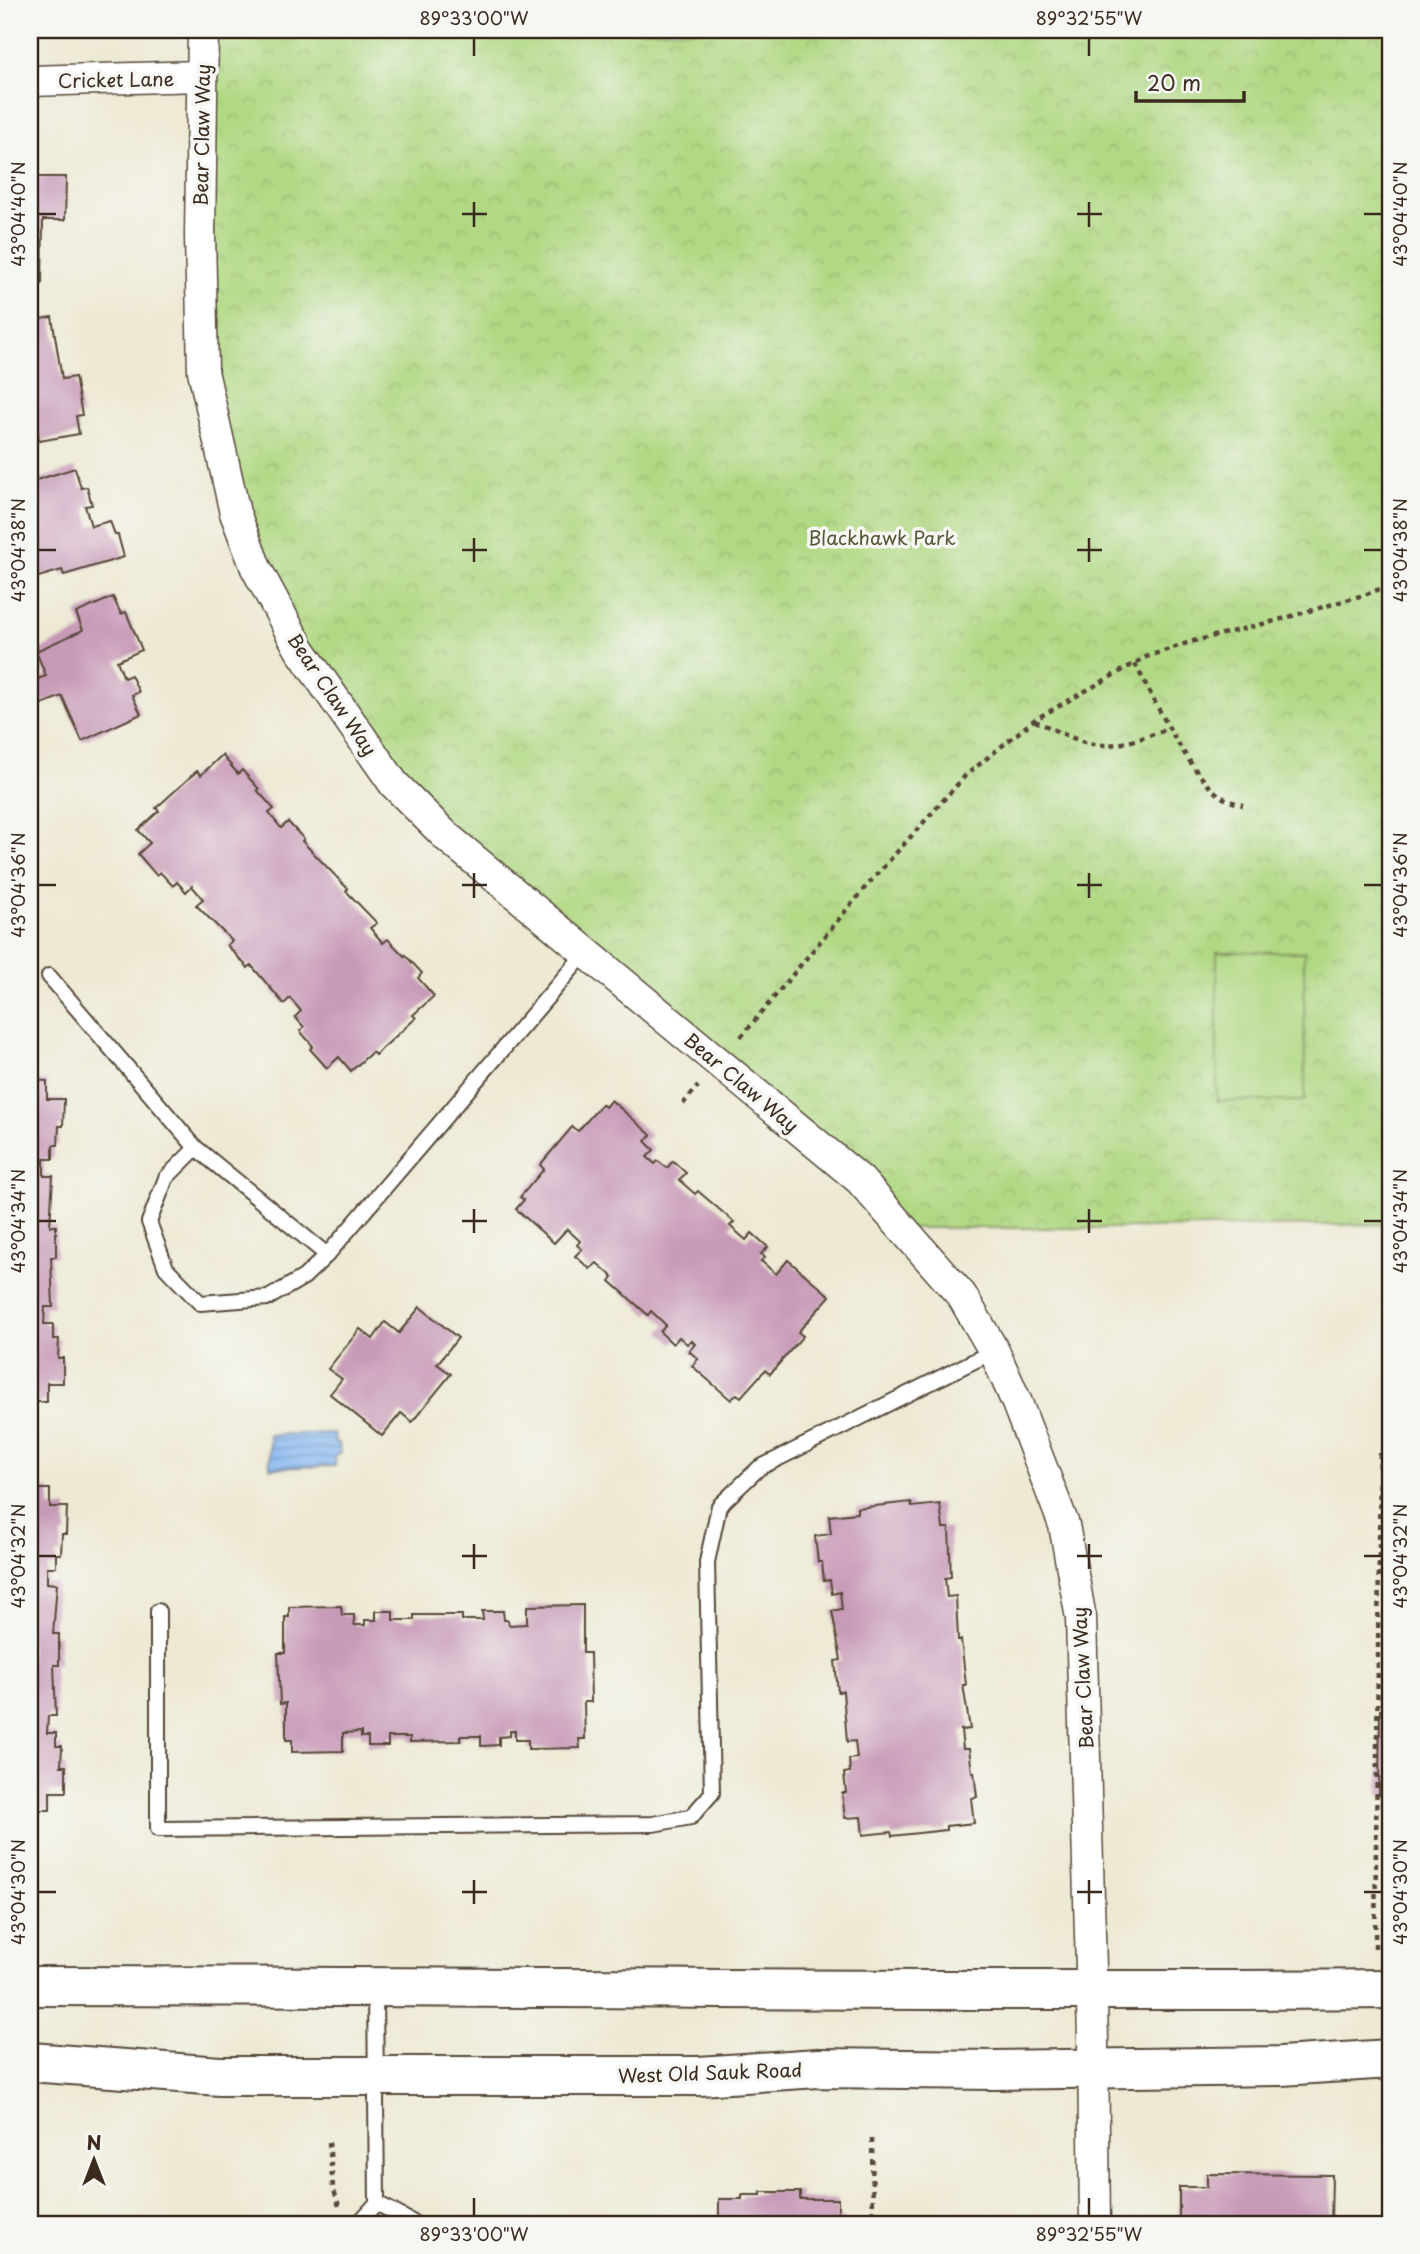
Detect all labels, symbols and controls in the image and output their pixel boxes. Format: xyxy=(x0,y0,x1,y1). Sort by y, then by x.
text: 89°33'00"W xyxy=(419,4,529,31)
text: 89°32'55"W xyxy=(1036,4,1143,31)
scale bar xyxy=(1136,60,1245,104)
street label: Cricket Lane xyxy=(58,64,174,94)
street label: Bear Claw Way xyxy=(186,64,216,206)
text: 20 m xyxy=(1147,66,1201,98)
text: 43°04'40"N xyxy=(4,161,31,267)
text: 43°04'40"N xyxy=(1386,161,1413,267)
text: 43°04'38"N xyxy=(4,498,31,602)
text: 43°04'38"N xyxy=(1386,498,1413,602)
park label: Blackhawk Park xyxy=(808,523,956,551)
street label: Bear Claw Way xyxy=(282,627,384,761)
text: 43°04'36"N xyxy=(4,832,31,938)
text: 43°04'36"N xyxy=(1386,832,1413,938)
street label: Bear Claw Way xyxy=(678,1026,806,1138)
text: 43°04'34"N xyxy=(4,1169,31,1273)
text: 43°04'34"N xyxy=(1386,1169,1413,1273)
text: 43°04'32"N xyxy=(4,1503,31,1609)
text: 43°04'32"N xyxy=(1386,1503,1413,1609)
street label: Bear Claw Way xyxy=(1064,1606,1100,1750)
text: 43°04'30"N xyxy=(4,1839,31,1945)
text: 43°04'30"N xyxy=(1386,1839,1413,1945)
street label: West Old Sauk Road xyxy=(617,2055,803,2089)
north arrow xyxy=(60,2124,130,2194)
text: N xyxy=(86,2128,102,2156)
text: 89°33'00"W xyxy=(419,2220,529,2247)
text: 89°32'55"W xyxy=(1036,2220,1143,2247)

